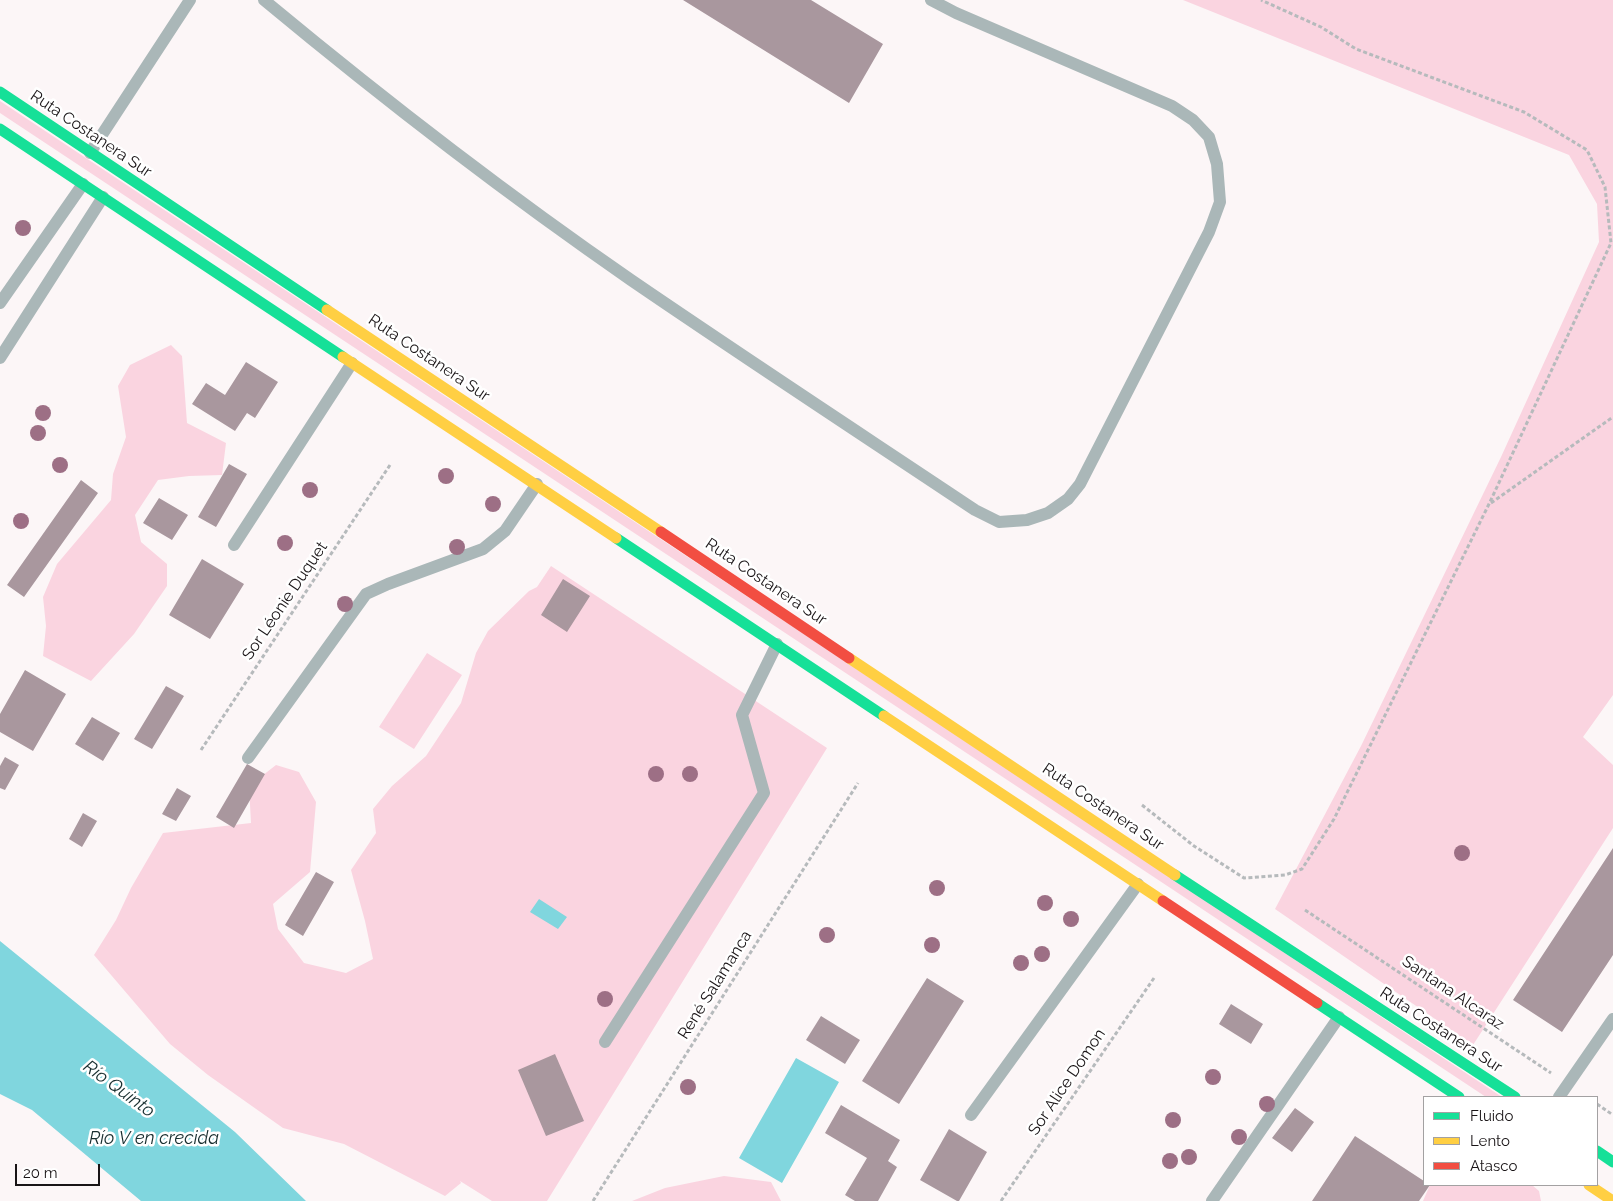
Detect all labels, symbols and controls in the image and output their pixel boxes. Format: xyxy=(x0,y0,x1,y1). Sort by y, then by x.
street label: Ruta Costanera Sur xyxy=(27,86,155,182)
street label: Ruta Costanera Sur xyxy=(365,310,493,406)
street label: Ruta Costanera Sur xyxy=(702,534,830,630)
street label: Sor Léonie Duquet xyxy=(238,538,332,664)
street label: Ruta Costanera Sur xyxy=(1039,759,1167,855)
street label: René Salamanca xyxy=(674,927,756,1043)
street label: Santana Alcaraz xyxy=(1398,952,1508,1034)
street label: Ruta Costanera Sur xyxy=(1376,983,1506,1077)
street label: Sor Alice Domon xyxy=(1024,1025,1110,1139)
water label: Río Quinto xyxy=(79,1056,159,1122)
legend xyxy=(1423,1096,1598,1186)
text: Fluido xyxy=(1470,1107,1513,1125)
water label: Río V en crecida xyxy=(89,1128,219,1150)
text: Lento xyxy=(1470,1132,1510,1150)
scale bar xyxy=(18,1154,102,1186)
text: Atasco xyxy=(1470,1157,1517,1175)
text: 20 m xyxy=(23,1164,58,1182)

